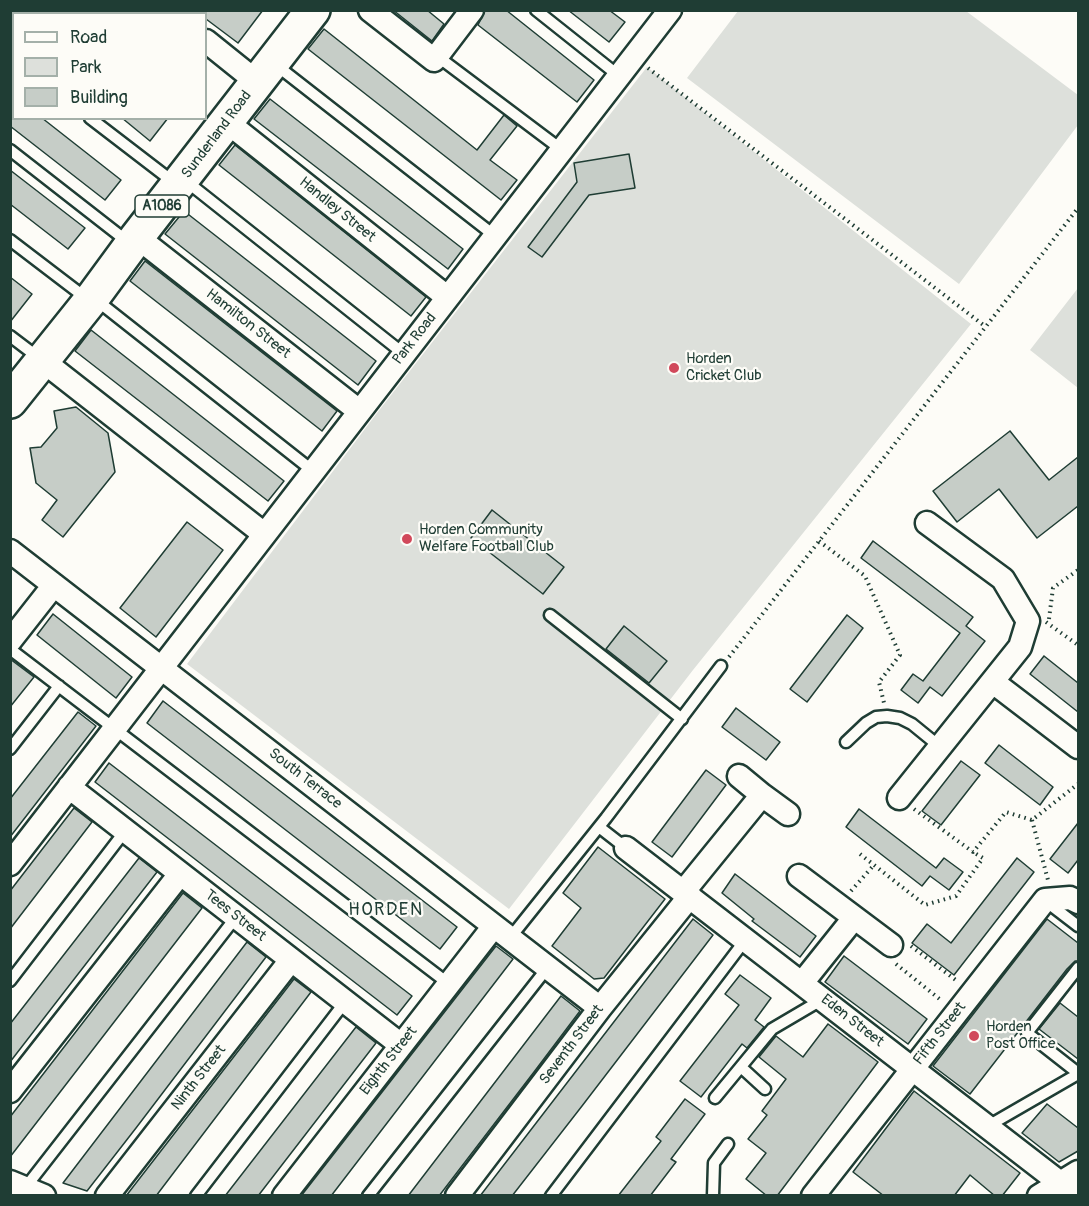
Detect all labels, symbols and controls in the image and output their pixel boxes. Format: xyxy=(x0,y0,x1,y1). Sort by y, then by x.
legend xyxy=(12,12,207,120)
text: Road xyxy=(70,26,107,49)
text: Park xyxy=(70,56,102,79)
text: Building xyxy=(70,86,128,109)
street label: Sunderland Road xyxy=(178,88,256,182)
street label: Handley Street xyxy=(295,174,379,246)
road number: A1086 xyxy=(135,195,189,217)
street label: Hamilton Street xyxy=(202,285,294,363)
street label: Park Road xyxy=(389,310,441,368)
place label: Horden Cricket Club xyxy=(686,350,762,385)
marker: Horden Cricket Club xyxy=(667,361,681,375)
place label: Horden Community Welfare Football Club xyxy=(419,521,554,556)
marker: Horden Community Welfare Football Club xyxy=(400,532,414,546)
street label: South Terrace xyxy=(265,745,345,813)
street label: Tees Street xyxy=(201,886,269,946)
district label: HORDEN xyxy=(348,899,424,921)
street label: Eden Street xyxy=(817,991,887,1051)
street label: Fifth Street xyxy=(910,999,970,1069)
street label: Seventh Street xyxy=(536,1002,608,1088)
place label: Horden Post Office xyxy=(986,1018,1055,1053)
street label: Eighth Street xyxy=(357,1023,421,1099)
marker: Horden Post Office xyxy=(967,1029,981,1043)
street label: Ninth Street xyxy=(168,1042,230,1114)

